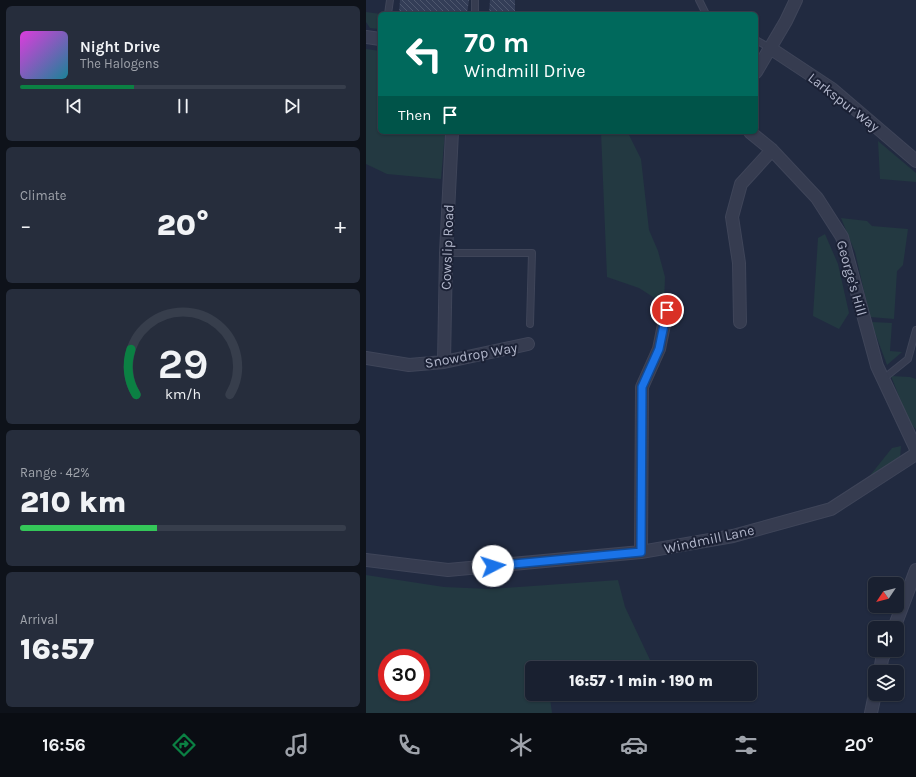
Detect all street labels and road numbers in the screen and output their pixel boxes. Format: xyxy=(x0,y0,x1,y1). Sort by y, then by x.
street label: Larkspur Way xyxy=(805,69,883,136)
street label: Cowslip Road xyxy=(438,204,457,290)
street label: George's Hill xyxy=(833,238,870,318)
street label: Snowdrop Way xyxy=(424,339,519,372)
street label: Windmill Lane xyxy=(662,522,756,557)

